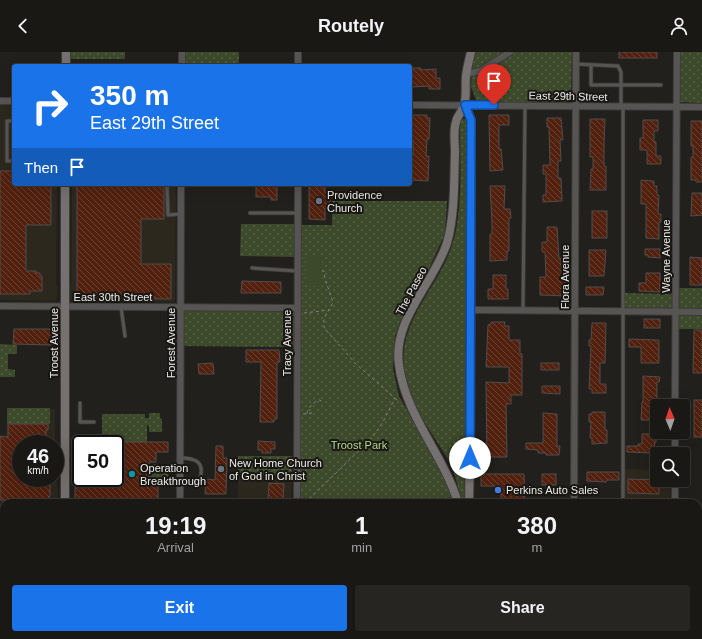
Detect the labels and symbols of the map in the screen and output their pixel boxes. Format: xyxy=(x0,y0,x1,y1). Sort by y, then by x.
pin xyxy=(477,64,511,105)
street label: East 29th Street xyxy=(528,89,608,103)
place label: Providence Church xyxy=(327,189,382,214)
marker: Providence Church xyxy=(314,196,324,206)
street label: Wayne Avenue xyxy=(660,219,672,293)
street label: Flora Avenue xyxy=(559,245,571,309)
street label: The Paseo xyxy=(393,265,429,317)
street label: East 30th Street xyxy=(74,291,152,303)
street label: Troost Avenue xyxy=(48,308,60,378)
street label: Forest Avenue xyxy=(165,308,177,378)
street label: Tracy Avenue xyxy=(281,310,293,376)
north arrow xyxy=(650,399,690,439)
speed limit sign: 50 xyxy=(72,435,124,487)
position arrow xyxy=(449,437,491,479)
park label: Troost Park xyxy=(331,439,388,451)
place label: New Home Church of God in Christ xyxy=(229,457,322,482)
place label: Operation Breakthrough xyxy=(140,462,206,487)
marker: New Home Church of God in Christ xyxy=(216,464,226,474)
marker: Operation Breakthrough xyxy=(127,469,137,479)
place label: Perkins Auto Sales xyxy=(506,484,599,496)
marker: Perkins Auto Sales xyxy=(493,485,503,495)

